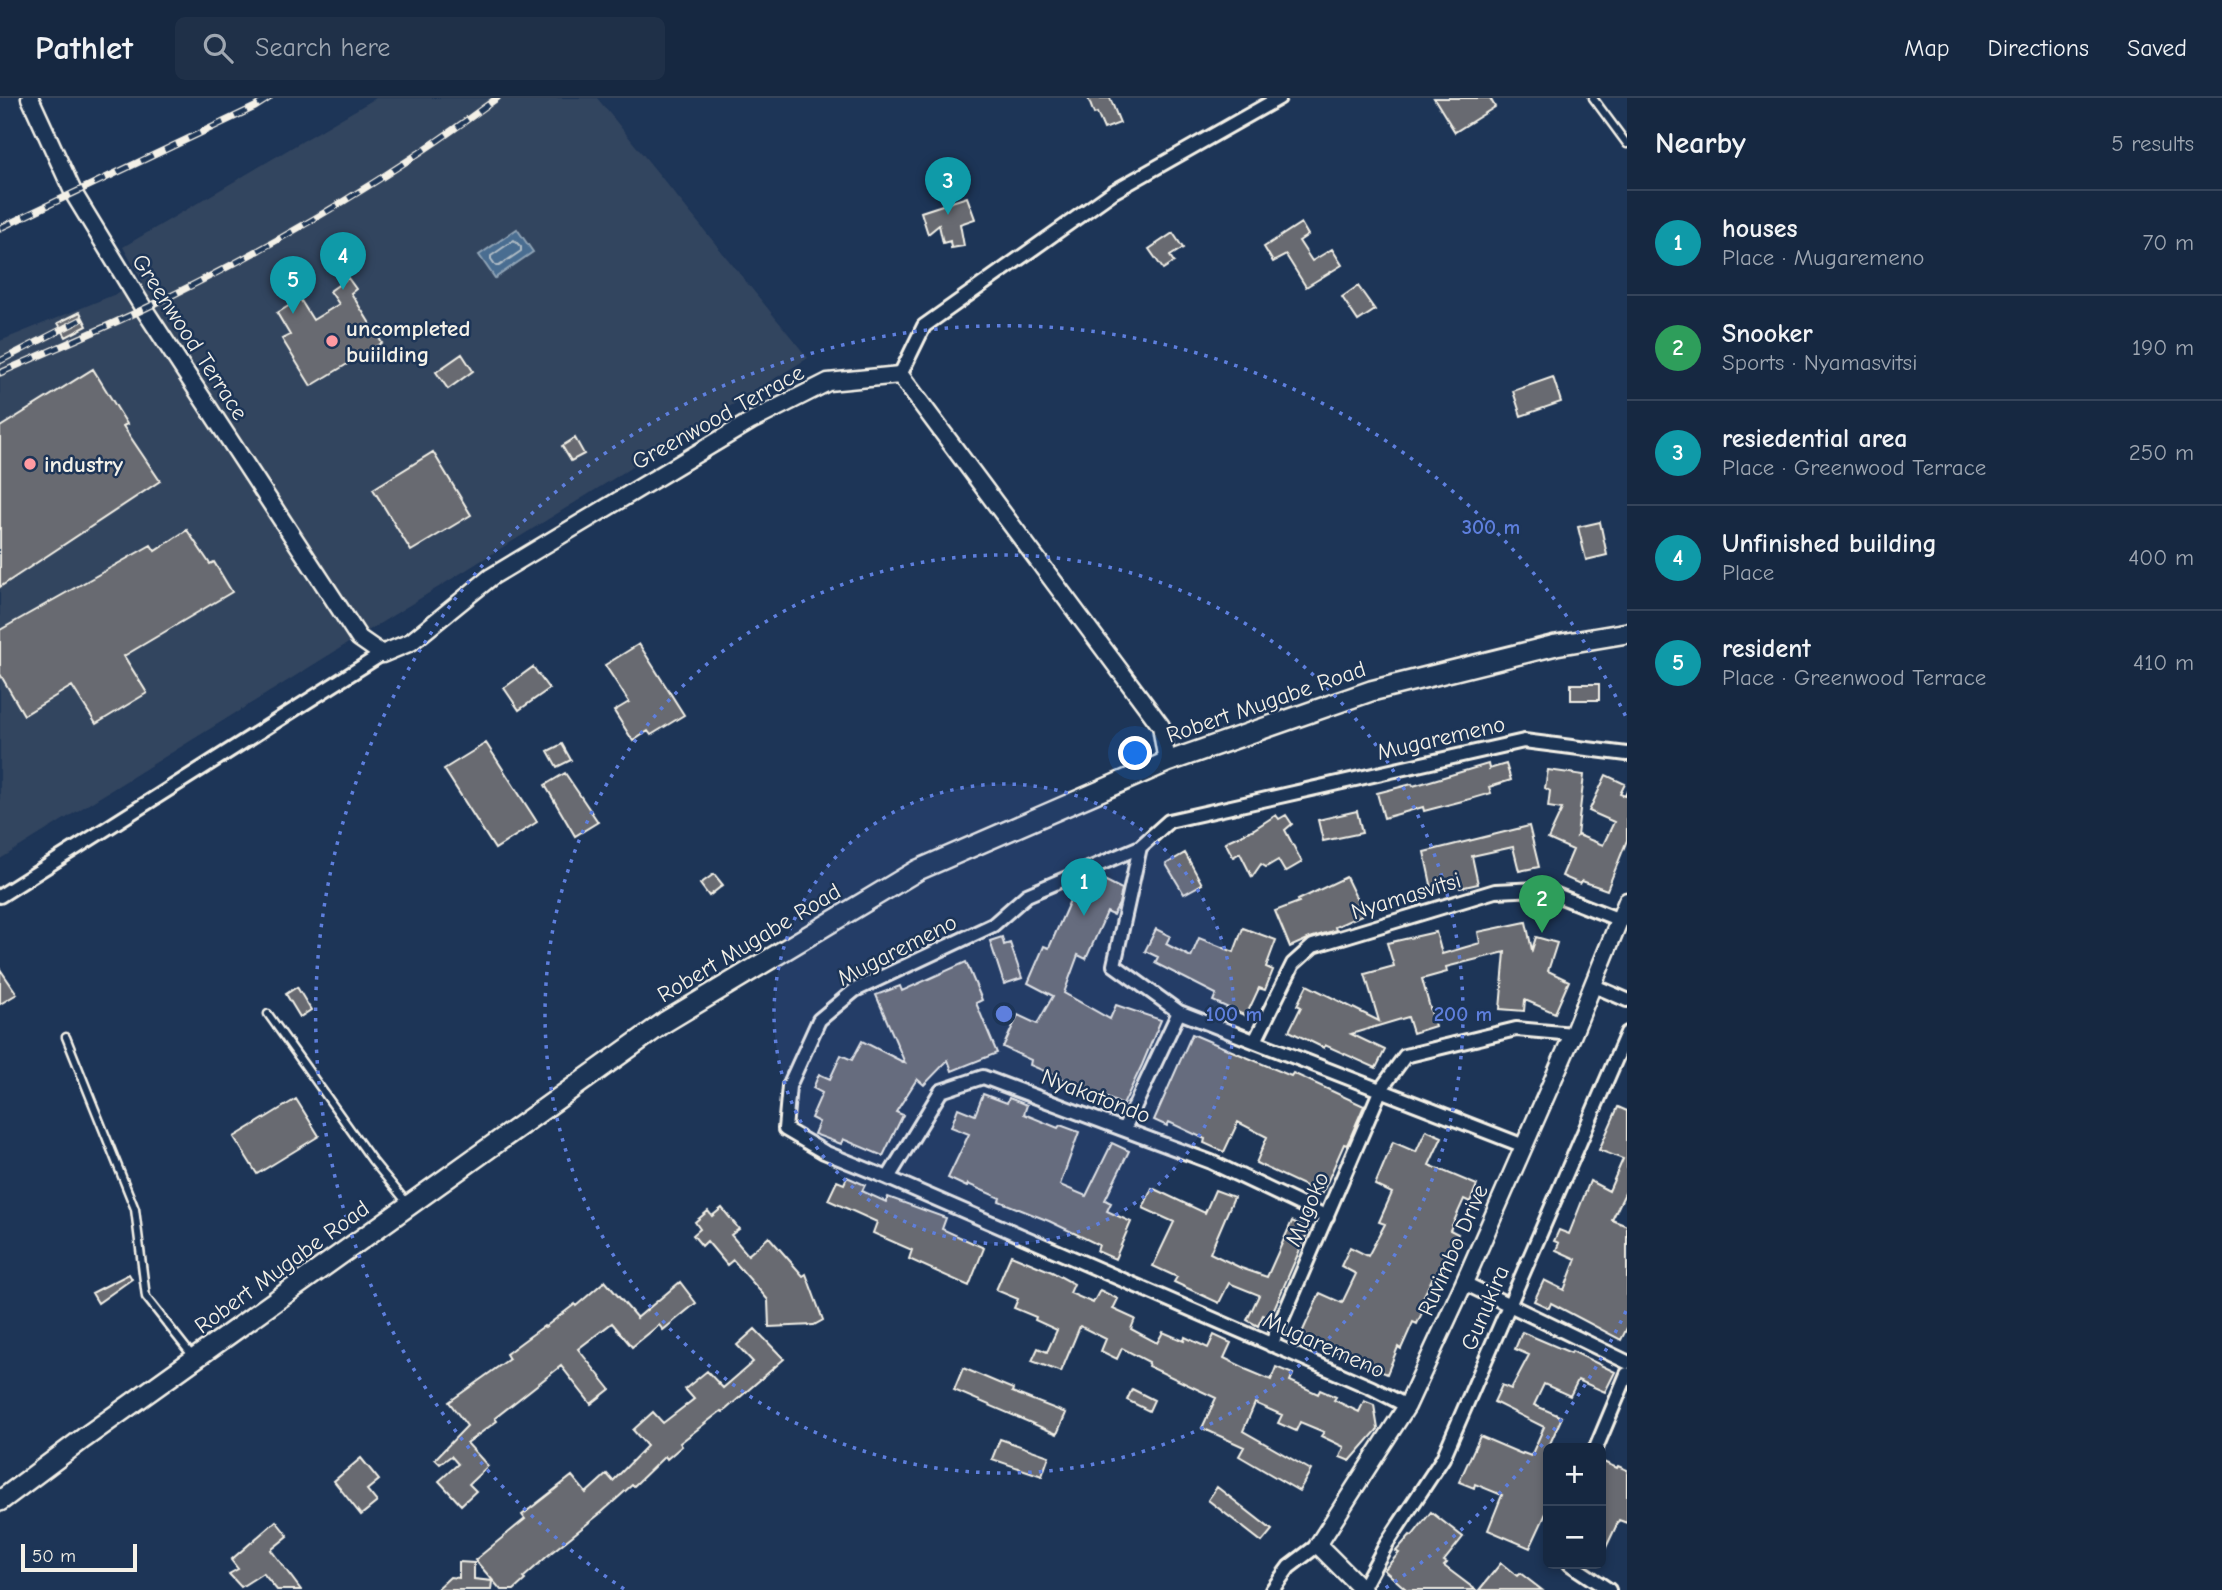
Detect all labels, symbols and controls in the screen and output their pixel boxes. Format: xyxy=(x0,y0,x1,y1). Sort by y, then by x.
search box xyxy=(175,17,665,80)
text: Pathlet xyxy=(35,29,133,67)
icon: search xyxy=(199,29,237,67)
text: Search here xyxy=(255,33,390,63)
text: Map xyxy=(1904,34,1950,62)
text: Directions xyxy=(1988,34,2089,62)
text: Saved xyxy=(2127,34,2187,62)
text: Nearby xyxy=(1655,126,1746,161)
text: 5 results xyxy=(2111,130,2194,157)
pin: 3 xyxy=(925,157,971,215)
text: houses xyxy=(1722,214,1798,244)
text: 1 xyxy=(1673,229,1683,256)
text: 70 m xyxy=(2142,229,2194,256)
pin: 4 xyxy=(320,232,366,290)
text: Place · Mugaremeno xyxy=(1722,244,1925,271)
street label: Greenwood Terrace xyxy=(126,249,254,425)
pin: 5 xyxy=(270,256,316,314)
place label: uncompleted buiilding xyxy=(346,315,470,368)
text: Snooker xyxy=(1722,319,1813,349)
marker: uncompleted buiilding xyxy=(324,333,340,349)
text: 2 xyxy=(1672,334,1684,361)
text: 190 m xyxy=(2132,334,2194,361)
text: Sports · Nyamasvitsi xyxy=(1722,349,1917,376)
street label: Greenwood Terrace xyxy=(627,359,809,475)
text: resiedential area xyxy=(1722,424,1907,454)
text: 3 xyxy=(1672,439,1684,466)
text: 250 m xyxy=(2129,439,2194,466)
place label: industry xyxy=(44,451,124,478)
text: Place · Greenwood Terrace xyxy=(1722,454,1986,481)
marker: industry xyxy=(22,456,38,472)
text: 300 m xyxy=(1462,515,1520,539)
text: Unfinished building xyxy=(1722,529,1937,559)
text: 4 xyxy=(1673,544,1683,571)
text: 400 m xyxy=(2128,544,2194,571)
text: Place xyxy=(1722,559,1774,586)
text: resident xyxy=(1722,634,1811,664)
text: 5 xyxy=(1672,649,1684,676)
text: 410 m xyxy=(2133,649,2194,676)
street label: Robert Mugabe Road xyxy=(1163,655,1369,749)
text: Place · Greenwood Terrace xyxy=(1722,664,1986,691)
street label: Mugaremeno xyxy=(1374,710,1508,766)
your location xyxy=(1118,736,1152,770)
pin: 1 xyxy=(1061,858,1107,916)
street label: Nyamasvitsi xyxy=(1348,866,1464,926)
pin: 2 xyxy=(1519,875,1565,933)
street label: Robert Mugabe Road xyxy=(652,878,846,1008)
street label: Mugaremeno xyxy=(833,908,961,992)
centre of rings xyxy=(992,1002,1016,1026)
text: 100 m xyxy=(1206,1002,1262,1026)
text: 200 m xyxy=(1434,1002,1492,1026)
street label: Nyakatondo xyxy=(1038,1063,1154,1129)
street label: Mugoko xyxy=(1279,1168,1335,1250)
street label: Ruvimbo Drive xyxy=(1412,1180,1494,1320)
street label: Robert Mugabe Road xyxy=(189,1195,375,1339)
street label: Gunukira xyxy=(1455,1261,1515,1355)
street label: Mugaremeno xyxy=(1259,1306,1389,1384)
map controls xyxy=(1543,1443,1606,1569)
button: + xyxy=(1543,1443,1606,1506)
button: − xyxy=(1543,1506,1606,1569)
scale bar xyxy=(21,1541,136,1573)
text: 50 m xyxy=(32,1545,76,1567)

